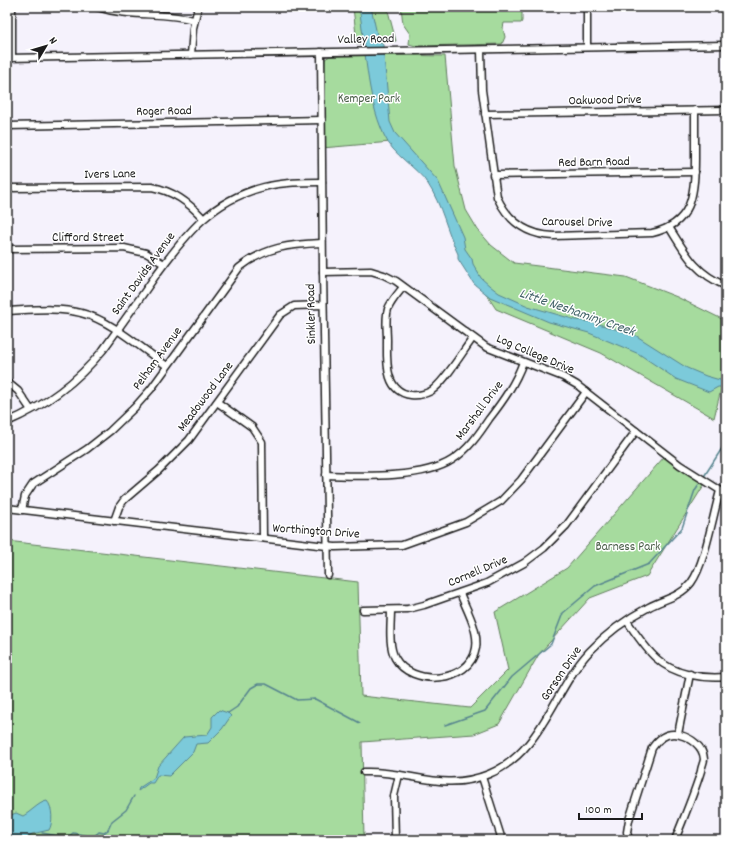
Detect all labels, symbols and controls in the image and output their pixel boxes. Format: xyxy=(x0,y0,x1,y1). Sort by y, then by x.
north arrow xyxy=(26,26,66,66)
street label: Valley Road xyxy=(337,30,395,50)
text: N xyxy=(44,34,61,49)
park label: Kemper Park xyxy=(338,90,400,109)
street label: Oakwood Drive xyxy=(568,91,642,111)
street label: Roger Road xyxy=(136,102,192,122)
street label: Red Barn Road xyxy=(558,153,630,173)
street label: Ivers Lane xyxy=(84,165,136,185)
street label: Carousel Drive xyxy=(541,213,613,233)
street label: Saint Davids Avenue xyxy=(107,228,181,320)
street label: Clifford Street xyxy=(52,229,124,248)
street label: Sinkler Road xyxy=(302,284,322,344)
water label: Little Neshaminy Creek xyxy=(517,284,639,343)
street label: Pelham Avenue xyxy=(128,323,188,395)
street label: Log College Drive xyxy=(493,330,577,380)
street label: Meadowood Lane xyxy=(173,358,239,436)
street label: Marshall Drive xyxy=(451,377,509,445)
street label: Worthington Drive xyxy=(272,519,361,545)
park label: Barness Park xyxy=(596,538,660,557)
street label: Cornell Drive xyxy=(445,551,511,593)
street label: Gorson Drive xyxy=(537,643,587,705)
scale bar xyxy=(579,795,642,821)
text: 100 m xyxy=(585,802,612,819)

